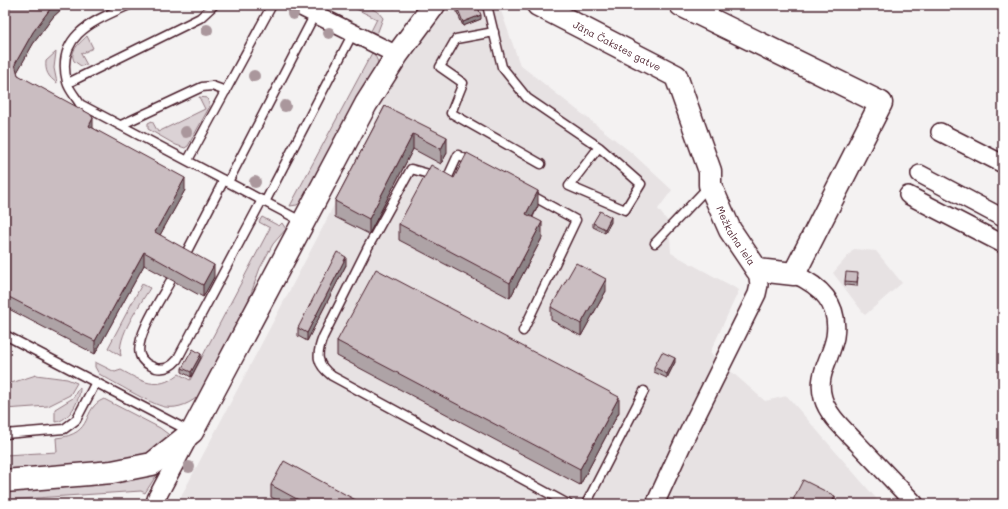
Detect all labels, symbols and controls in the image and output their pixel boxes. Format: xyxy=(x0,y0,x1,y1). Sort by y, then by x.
street label: Jāņa Čakstes gatve xyxy=(571,17,663,74)
street label: Mežkalna iela xyxy=(713,204,759,268)

